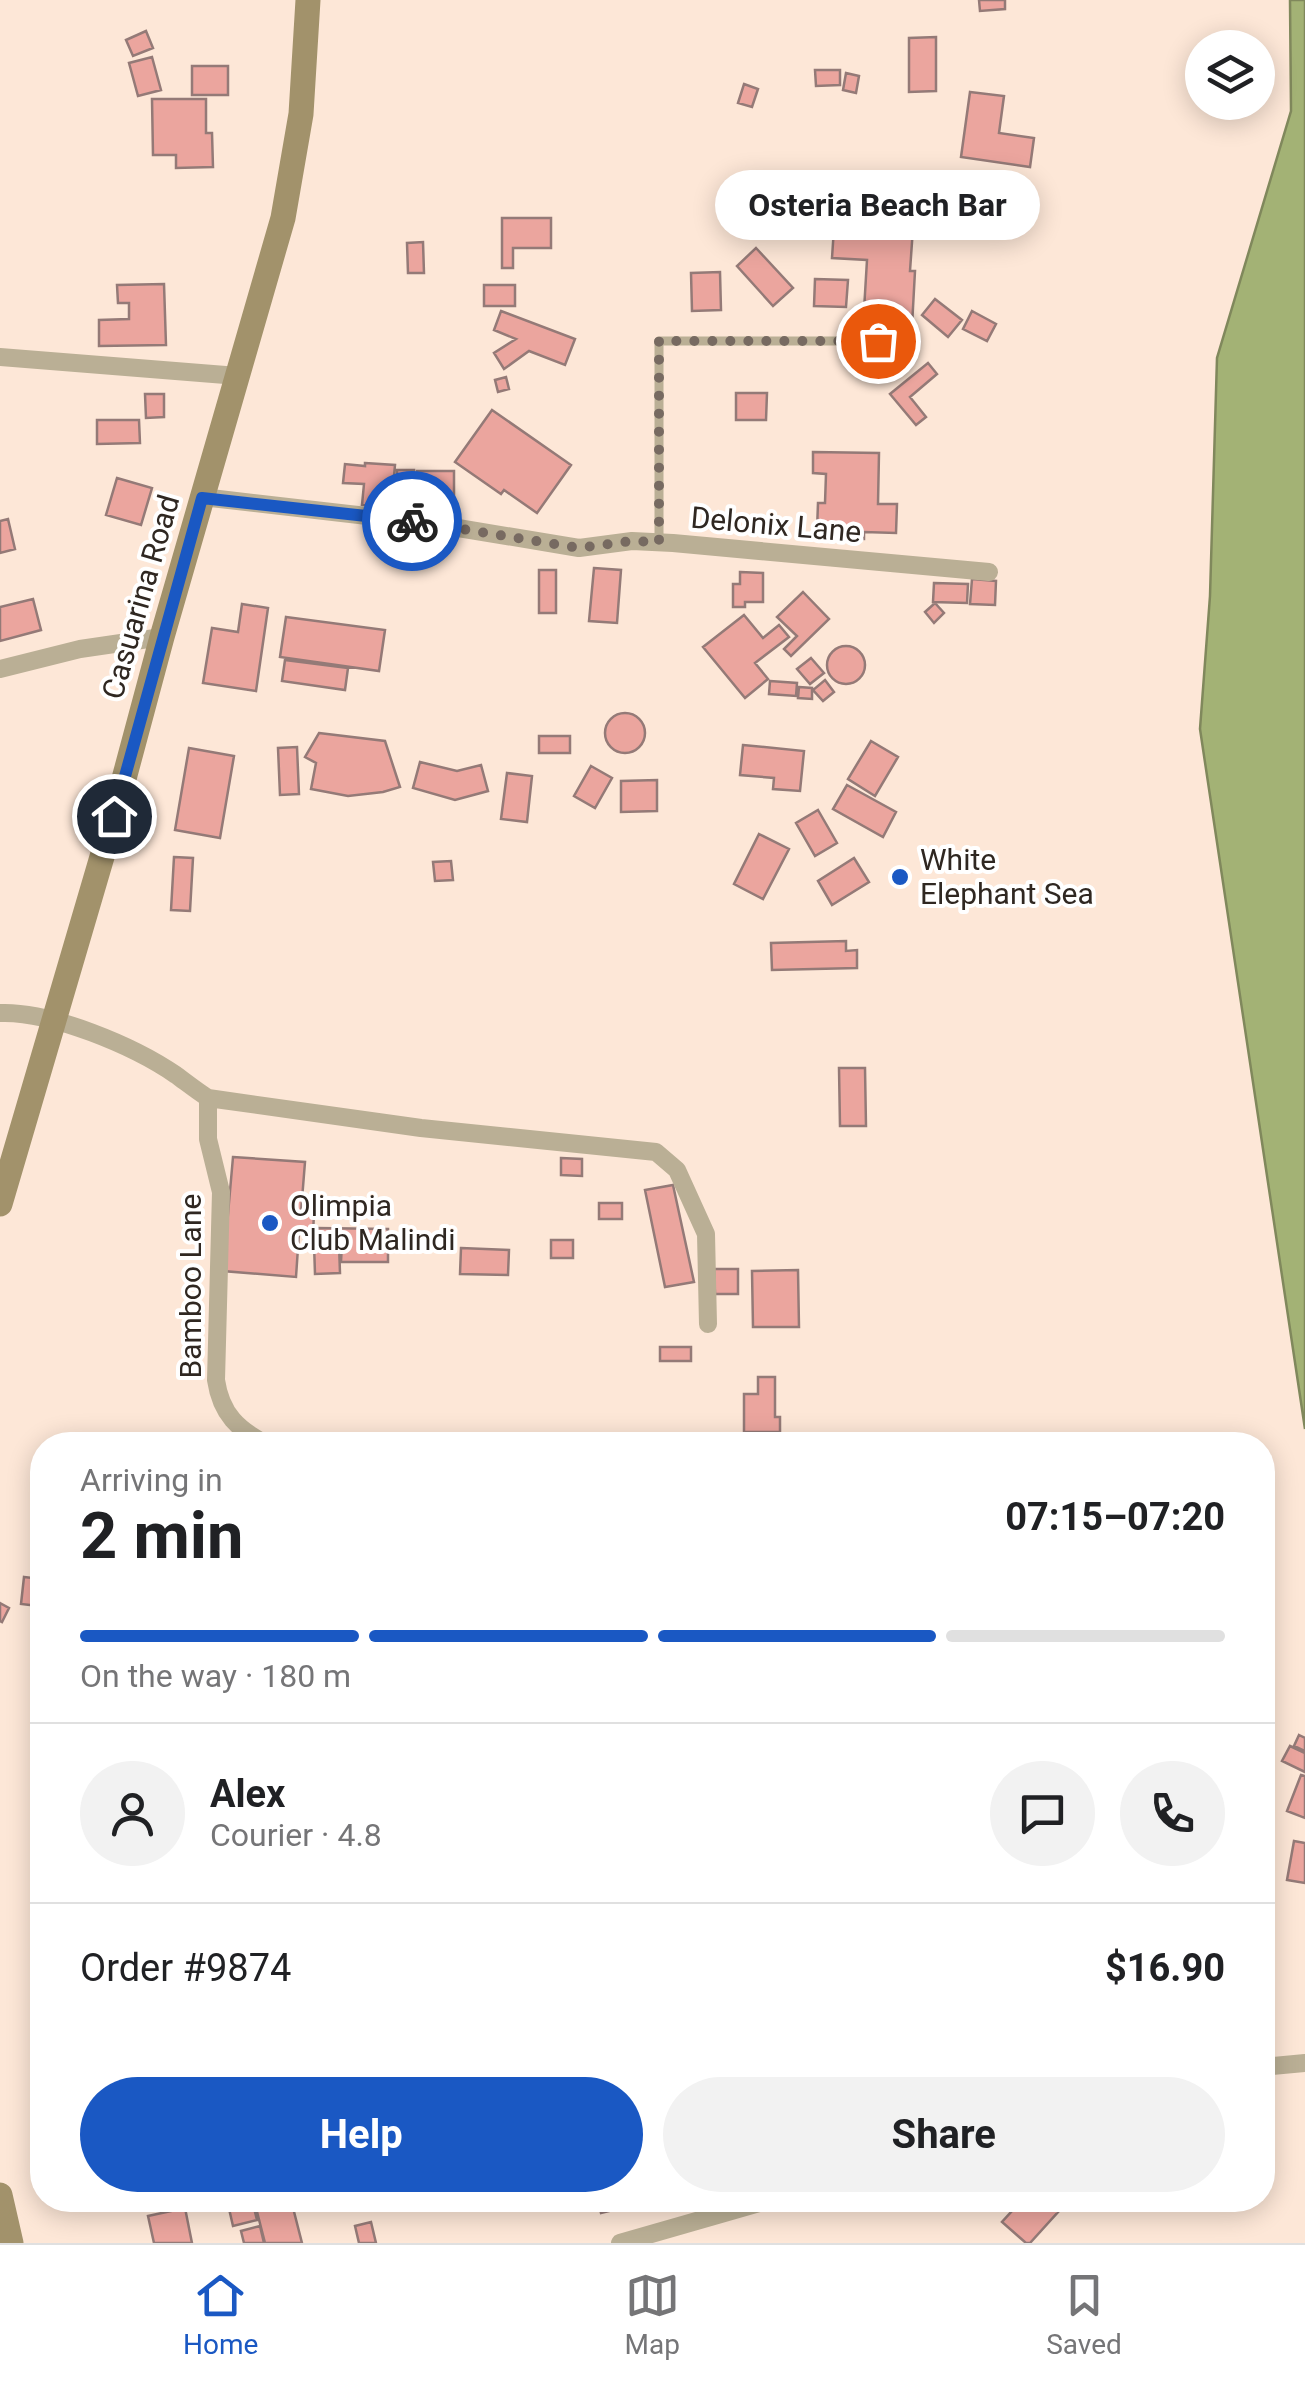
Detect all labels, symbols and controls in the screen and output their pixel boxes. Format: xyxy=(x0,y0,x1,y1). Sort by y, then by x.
map controls xyxy=(1185,30,1275,120)
button: layers xyxy=(1185,30,1275,120)
callout: Osteria Beach Bar xyxy=(716,171,1040,241)
text: Osteria Beach Bar xyxy=(748,186,1007,224)
pin xyxy=(836,299,921,384)
icon: bag xyxy=(851,314,906,369)
courier xyxy=(362,471,462,571)
street label: Casuarina Road xyxy=(95,491,186,703)
icon: bike xyxy=(385,494,440,549)
street label: Delonix Lane xyxy=(689,500,863,549)
pin xyxy=(72,774,157,859)
icon: home xyxy=(87,789,142,844)
place label: White Elephant Sea xyxy=(920,842,1094,911)
marker: White Elephant Sea xyxy=(889,866,911,888)
place label: Olimpia Club Malindi xyxy=(290,1188,456,1257)
street label: Bamboo Lane xyxy=(173,1194,208,1378)
marker: Olimpia Club Malindi xyxy=(259,1212,281,1234)
text: Arriving in xyxy=(80,1461,223,1499)
text: 07:15–07:20 xyxy=(1005,1495,1225,1539)
text: 2 min xyxy=(80,1498,243,1574)
text: On the way · 180 m xyxy=(80,1657,351,1695)
button: person xyxy=(80,1761,185,1866)
button: chat xyxy=(990,1761,1095,1866)
button: phone xyxy=(1120,1761,1225,1866)
text: Alex xyxy=(210,1772,285,1816)
text: Courier · 4.8 xyxy=(210,1816,382,1854)
text: Order #9874 xyxy=(80,1946,291,1990)
text: $16.90 xyxy=(1105,1946,1225,1990)
button: Help xyxy=(80,2077,643,2192)
button: Share xyxy=(663,2077,1225,2192)
tab: Home xyxy=(183,2268,258,2361)
tab: Map xyxy=(625,2268,680,2361)
tab: Saved xyxy=(1046,2268,1122,2361)

